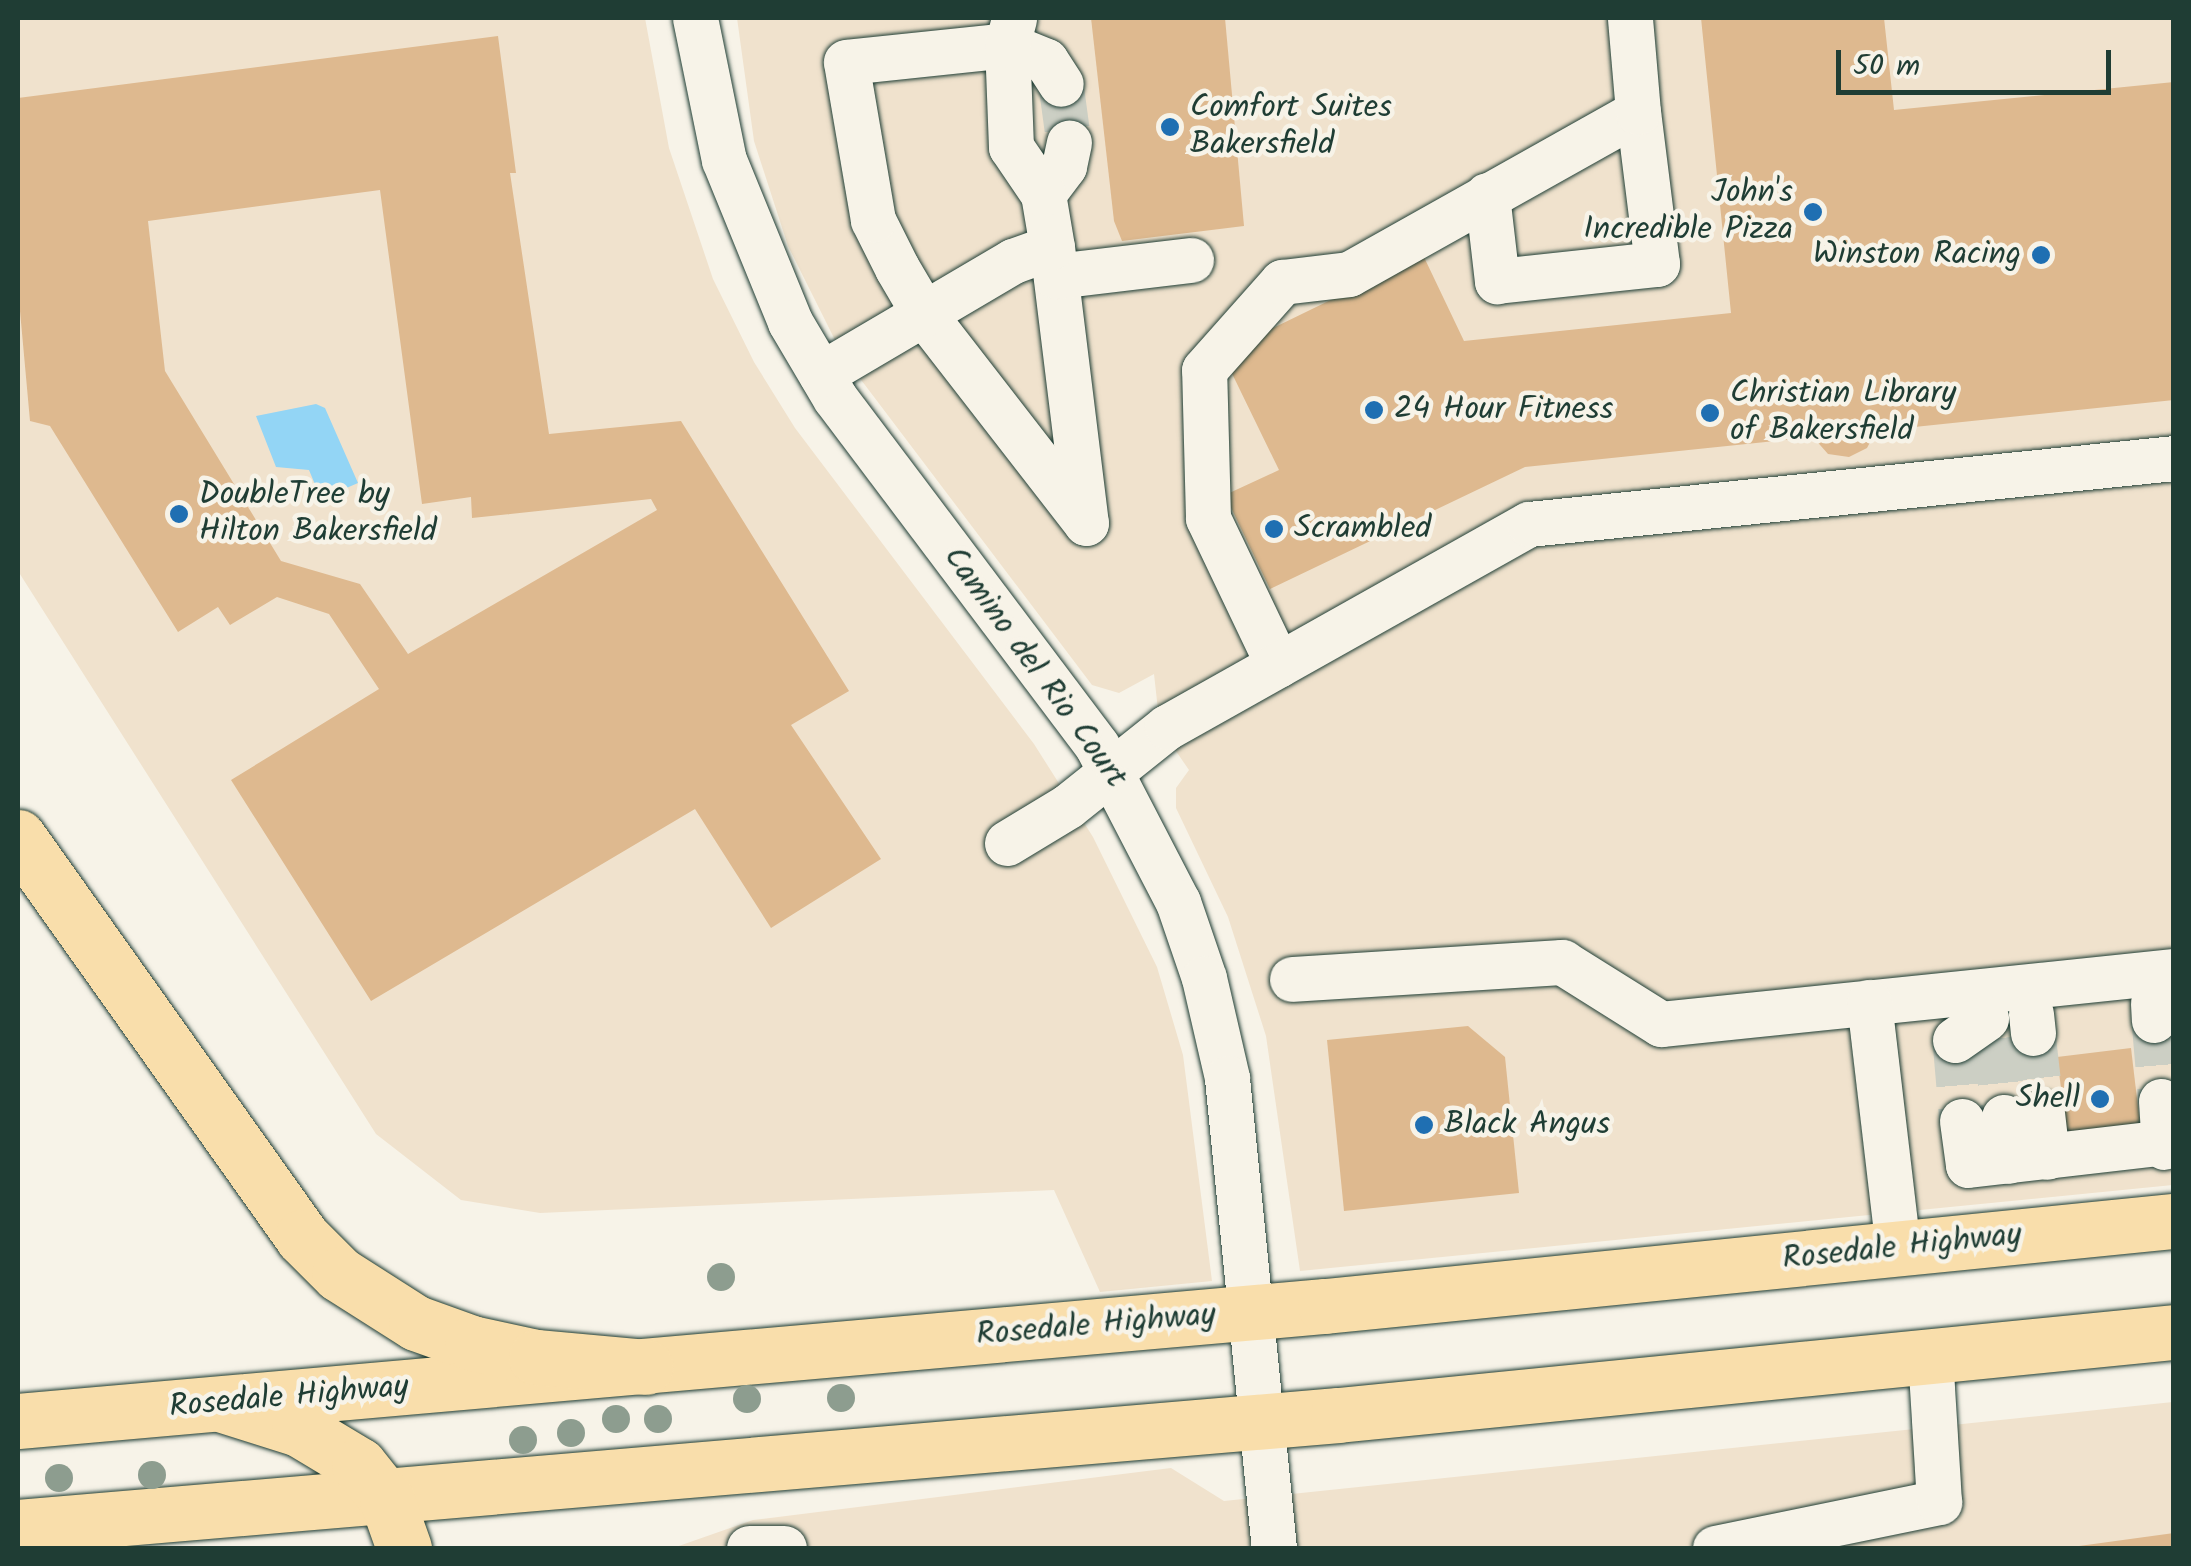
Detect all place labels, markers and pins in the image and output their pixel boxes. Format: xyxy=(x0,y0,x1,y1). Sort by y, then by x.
place label: Comfort Suites Bakersfield xyxy=(1190,90,1392,165)
marker: Comfort Suites Bakersfield xyxy=(1159,116,1181,138)
place label: John's Incredible Pizza xyxy=(1583,175,1793,250)
marker: John's Incredible Pizza xyxy=(1802,201,1824,223)
place label: Winston Racing xyxy=(1813,236,2021,274)
marker: Winston Racing xyxy=(2030,244,2052,266)
place label: Christian Library of Bakersfield xyxy=(1730,376,1956,451)
place label: 24 Hour Fitness xyxy=(1394,391,1613,429)
marker: 24 Hour Fitness xyxy=(1363,399,1385,421)
marker: Christian Library of Bakersfield xyxy=(1699,402,1721,424)
place label: DoubleTree by Hilton Bakersfield xyxy=(199,477,437,552)
marker: DoubleTree by Hilton Bakersfield xyxy=(168,503,190,525)
place label: Scrambled xyxy=(1294,510,1431,548)
marker: Scrambled xyxy=(1263,518,1285,540)
place label: Shell xyxy=(2016,1080,2080,1118)
marker: Shell xyxy=(2089,1088,2111,1110)
place label: Black Angus xyxy=(1444,1106,1610,1144)
marker: Black Angus xyxy=(1413,1114,1435,1136)

